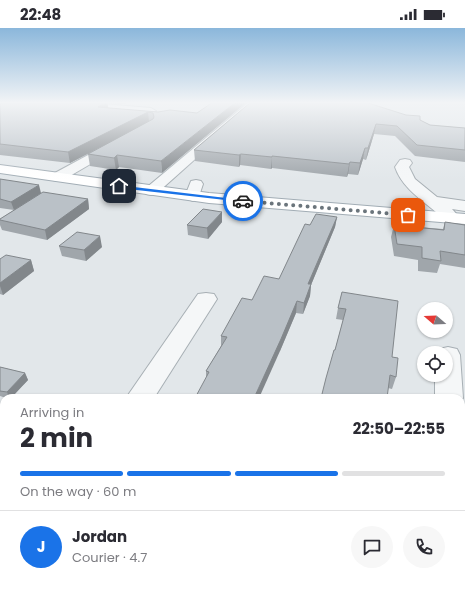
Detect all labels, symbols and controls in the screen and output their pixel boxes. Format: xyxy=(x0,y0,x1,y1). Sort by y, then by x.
text: 22:48 xyxy=(20,4,61,25)
pin xyxy=(102,169,136,203)
icon: home xyxy=(108,175,130,197)
courier xyxy=(223,181,263,221)
icon: car xyxy=(232,190,254,212)
pin xyxy=(391,198,425,232)
icon: bag xyxy=(397,204,419,226)
north arrow xyxy=(417,302,453,338)
map controls xyxy=(417,302,453,382)
button: locate xyxy=(417,346,453,382)
text: Arriving in xyxy=(20,403,84,422)
text: 22:50–22:55 xyxy=(353,418,445,439)
text: 2 min xyxy=(20,420,93,456)
text: On the way · 60 m xyxy=(20,482,136,501)
text: Jordan xyxy=(72,526,127,547)
button: chat xyxy=(351,526,393,568)
button: phone xyxy=(403,526,445,568)
text: J xyxy=(37,536,45,557)
text: Courier · 4.7 xyxy=(72,548,147,567)

